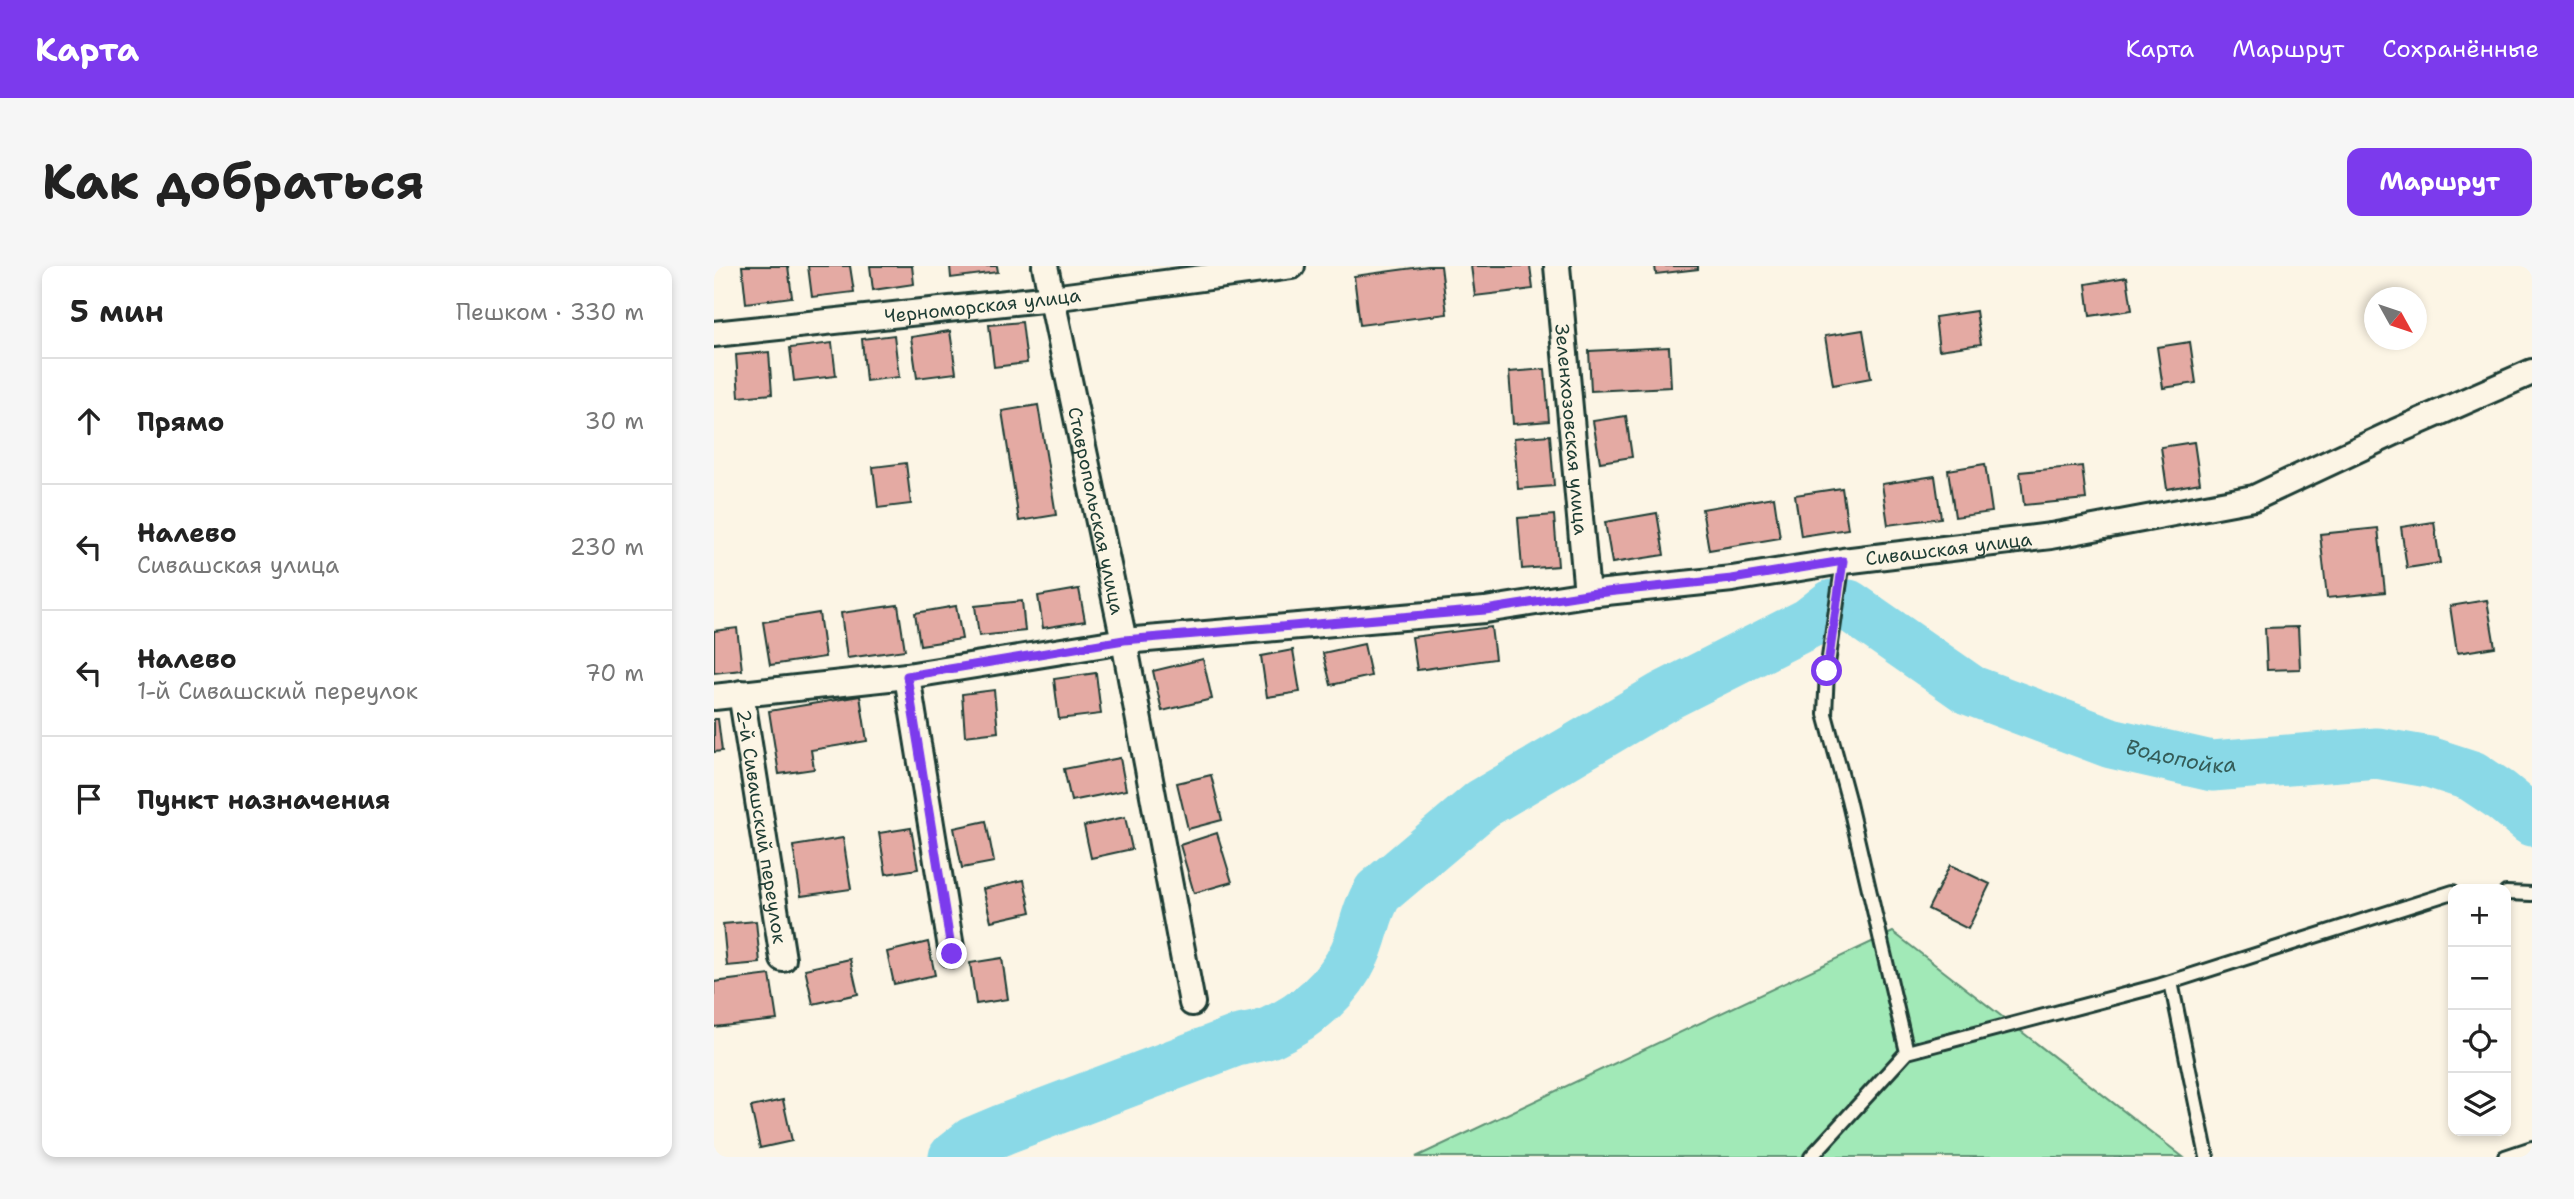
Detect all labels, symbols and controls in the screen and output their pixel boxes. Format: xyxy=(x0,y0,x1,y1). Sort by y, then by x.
text: Карта xyxy=(35,27,139,72)
text: Карта xyxy=(2126,33,2194,65)
text: Маршрут xyxy=(2232,33,2344,65)
text: Сохранённые xyxy=(2382,33,2539,65)
button: Маршрут xyxy=(2347,148,2532,216)
text: Как добраться xyxy=(42,149,424,215)
street label: Черноморская улица xyxy=(883,282,1082,329)
north arrow xyxy=(2364,287,2427,350)
text: 5 мин xyxy=(70,291,164,332)
text: Пешком · 330 m xyxy=(456,297,644,327)
street label: Зеленхозовская улица xyxy=(1549,323,1594,536)
icon: ahead xyxy=(70,402,108,440)
text: Прямо xyxy=(137,404,225,439)
street label: Ставропольская улица xyxy=(1062,405,1130,617)
text: 30 m xyxy=(585,406,644,436)
text: Налево xyxy=(137,515,237,550)
street label: Сивашская улица xyxy=(1864,526,2033,571)
icon: left xyxy=(70,528,108,566)
text: 230 m xyxy=(570,532,644,562)
text: Сивашская улица xyxy=(137,550,339,580)
text: Налево xyxy=(137,641,237,676)
icon: left xyxy=(70,654,108,692)
route start xyxy=(1811,655,1842,686)
text: 70 m xyxy=(585,658,644,688)
text: 1-й Сивашский переулок xyxy=(137,676,418,706)
street label: 2-й Сивашский переулок xyxy=(731,708,792,945)
water label: Водопойка xyxy=(2123,733,2237,780)
icon: arrive xyxy=(70,780,108,818)
text: Пункт назначения xyxy=(137,782,390,817)
map controls xyxy=(2448,884,2511,1136)
button: + xyxy=(2448,884,2511,947)
route end xyxy=(936,938,967,969)
button: − xyxy=(2448,947,2511,1010)
button: locate xyxy=(2448,1010,2511,1073)
button: layers xyxy=(2448,1073,2511,1136)

